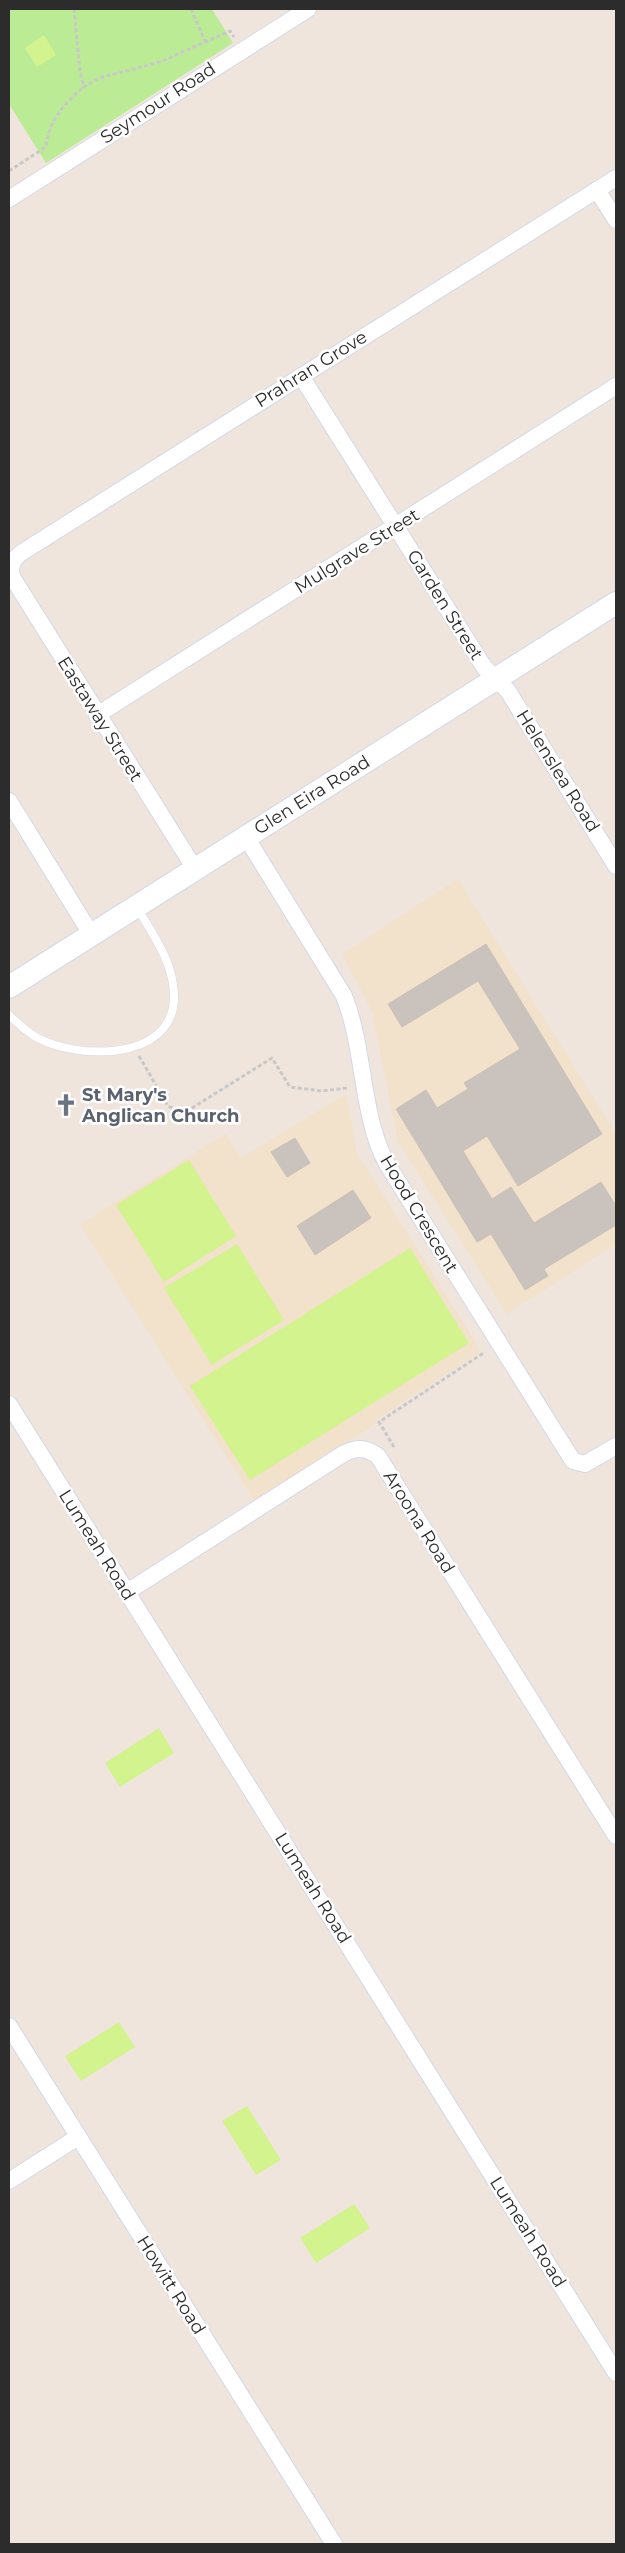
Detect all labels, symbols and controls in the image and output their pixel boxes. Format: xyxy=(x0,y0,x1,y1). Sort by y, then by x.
street label: Seymour Road xyxy=(96,58,220,148)
street label: Prahran Grove xyxy=(251,326,371,412)
street label: Mulgrave Street xyxy=(291,504,423,598)
street label: Garden Street xyxy=(402,546,488,664)
street label: Eastaway Street xyxy=(53,652,147,786)
street label: Helenslea Road xyxy=(512,706,604,836)
street label: Glen Eira Road xyxy=(250,751,374,839)
place label: St Mary's Anglican Church xyxy=(81,1084,239,1127)
church icon: St Mary's Anglican Church xyxy=(53,1092,79,1118)
street label: Hood Crescent xyxy=(375,1151,463,1277)
street label: Aroona Road xyxy=(379,1467,459,1577)
street label: Lumeah Road xyxy=(54,1485,140,1605)
street label: Lumeah Road xyxy=(270,1828,356,1948)
street label: Lumeah Road xyxy=(485,2172,571,2292)
street label: Howitt Road xyxy=(132,2232,210,2338)

